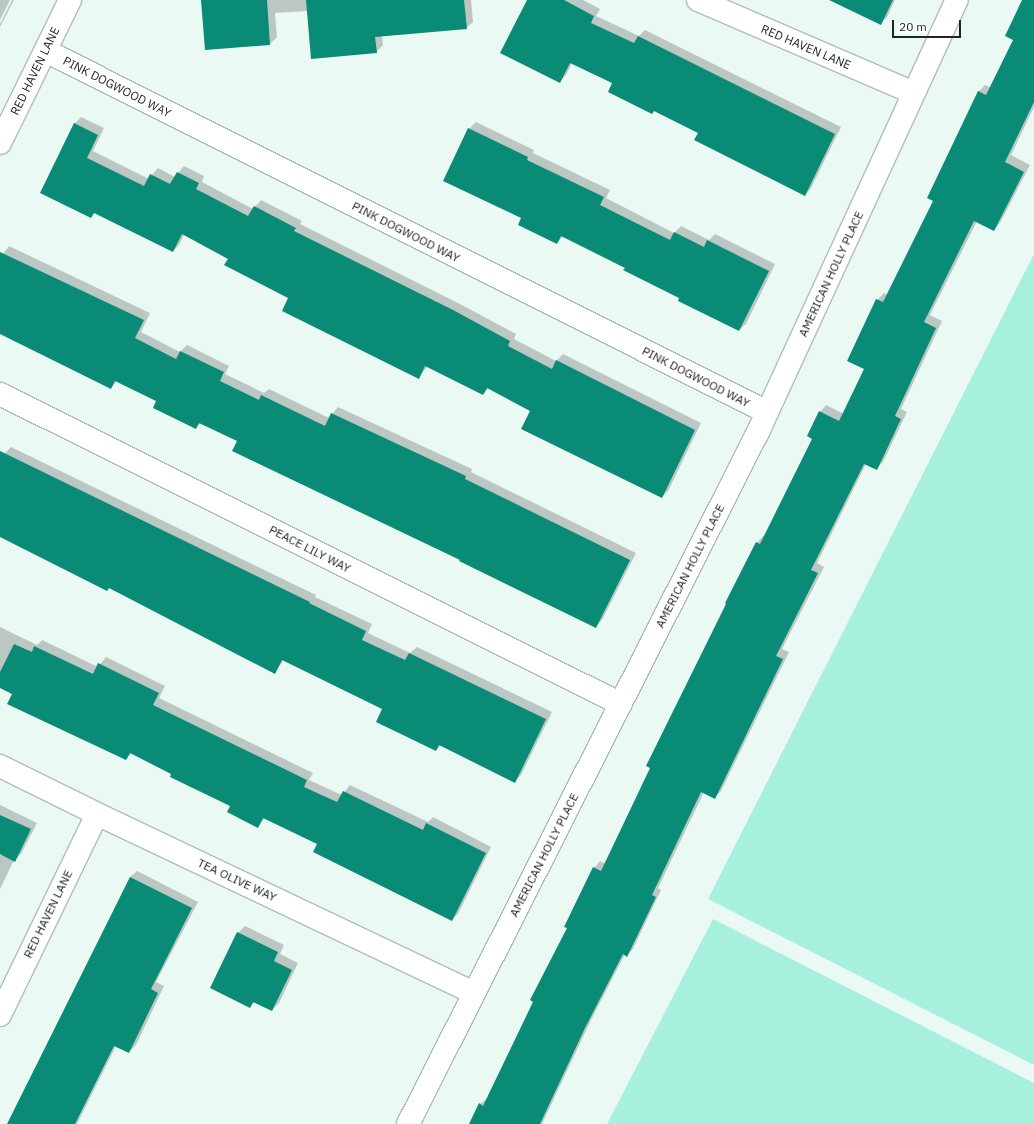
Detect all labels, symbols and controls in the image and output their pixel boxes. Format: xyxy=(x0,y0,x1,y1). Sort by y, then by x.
scale bar xyxy=(894,12,963,38)
text: 20 m xyxy=(899,19,927,34)
street label: RED HAVEN LANE xyxy=(759,22,853,72)
street label: RED HAVEN LANE xyxy=(7,25,63,117)
street label: PINK DOGWOOD WAY xyxy=(61,54,173,120)
street label: PINK DOGWOOD WAY xyxy=(350,199,462,265)
street label: AMERICAN HOLLY PLACE xyxy=(796,209,866,339)
street label: PINK DOGWOOD WAY xyxy=(640,344,752,410)
street label: AMERICAN HOLLY PLACE xyxy=(653,502,727,630)
street label: PEACE LILY WAY xyxy=(267,522,353,576)
street label: AMERICAN HOLLY PLACE xyxy=(507,791,581,919)
street label: TEA OLIVE WAY xyxy=(195,855,279,905)
street label: RED HAVEN LANE xyxy=(20,868,76,960)

